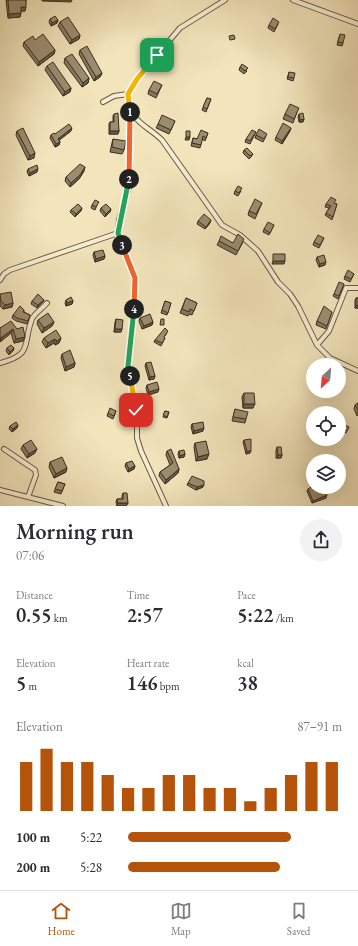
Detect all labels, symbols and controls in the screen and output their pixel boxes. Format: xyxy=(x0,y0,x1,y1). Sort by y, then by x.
pin xyxy=(140,38,174,72)
icon: arrive xyxy=(146,44,168,66)
pin: 1 xyxy=(120,102,140,122)
text: 1 xyxy=(127,105,133,119)
pin: 2 xyxy=(119,169,139,189)
text: 2 xyxy=(126,172,132,186)
pin: 3 xyxy=(112,235,132,255)
text: 3 xyxy=(119,238,125,252)
pin: 4 xyxy=(124,299,144,319)
text: 4 xyxy=(131,302,137,316)
north arrow xyxy=(306,358,346,398)
map controls xyxy=(306,358,346,494)
pin: 5 xyxy=(120,366,140,386)
text: 5 xyxy=(127,369,133,383)
pin xyxy=(119,393,153,427)
icon: check xyxy=(125,399,147,421)
button: locate xyxy=(306,406,346,446)
button: layers xyxy=(306,454,346,494)
text: Morning run xyxy=(16,517,134,546)
button: share xyxy=(300,519,342,561)
text: 07:06 xyxy=(16,547,44,564)
text: Distance xyxy=(16,588,53,602)
text: Time xyxy=(127,588,150,602)
text: Pace xyxy=(237,588,256,602)
text: 0.55 xyxy=(16,602,52,628)
text: 2:57 xyxy=(127,602,163,628)
text: 5:22 xyxy=(237,602,274,628)
text: km xyxy=(52,611,68,625)
text: /km xyxy=(274,611,294,625)
text: Elevation xyxy=(16,656,56,670)
text: Heart rate xyxy=(127,656,169,670)
text: kcal xyxy=(237,656,254,670)
text: 5 xyxy=(16,670,26,696)
text: 146 xyxy=(127,670,157,696)
text: 38 xyxy=(237,670,258,696)
text: m xyxy=(26,679,37,693)
text: bpm xyxy=(157,679,180,693)
text: Elevation xyxy=(16,718,63,735)
text: 87–91 m xyxy=(297,718,342,735)
text: 100 m xyxy=(16,829,50,846)
text: 5:22 xyxy=(80,829,102,846)
text: 200 m xyxy=(16,859,50,876)
text: 5:28 xyxy=(80,859,102,876)
tab: Home xyxy=(48,900,75,938)
tab: Map xyxy=(170,900,192,938)
tab: Saved xyxy=(287,900,310,938)

